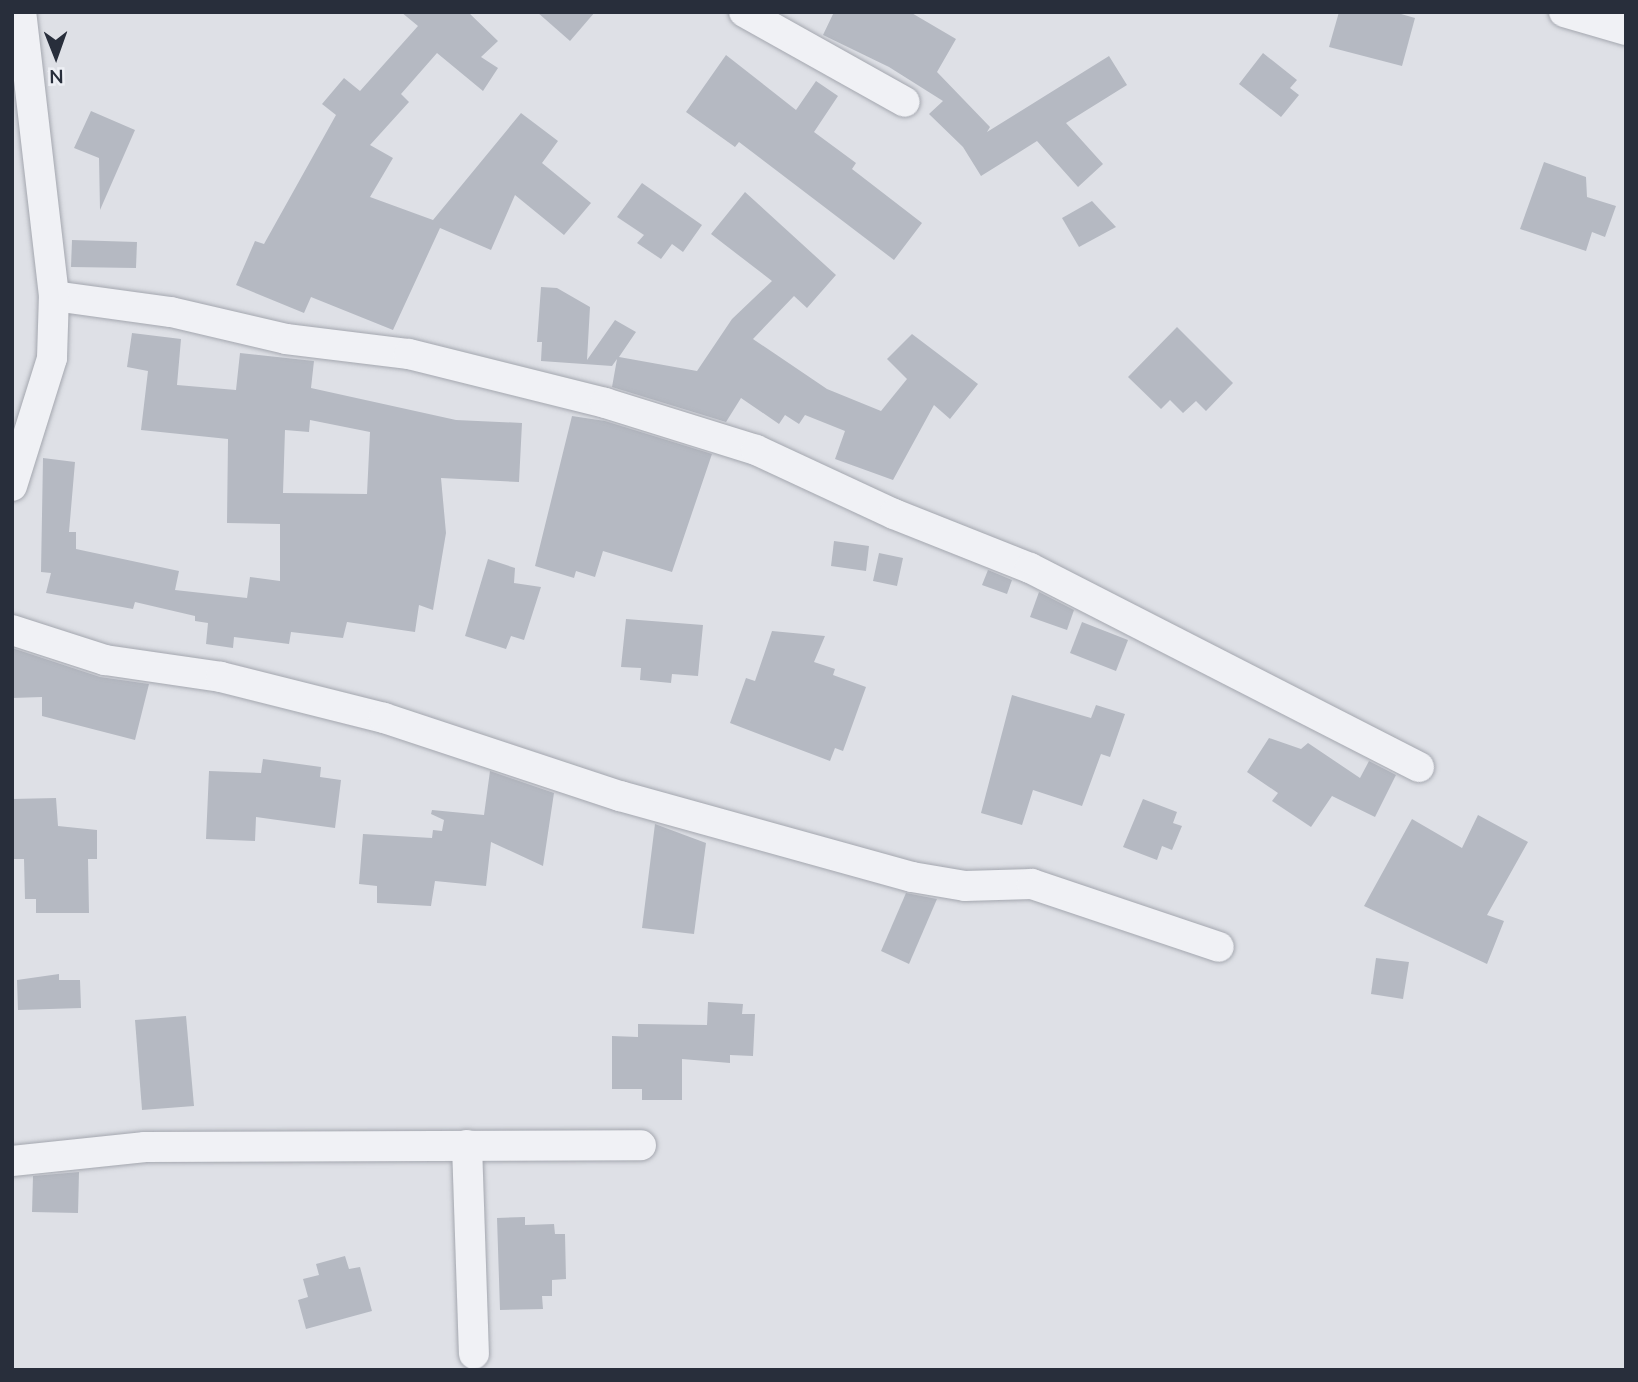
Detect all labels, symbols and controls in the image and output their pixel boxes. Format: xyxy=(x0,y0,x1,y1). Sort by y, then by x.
north arrow xyxy=(21,21,91,91)
text: N xyxy=(49,65,64,89)

